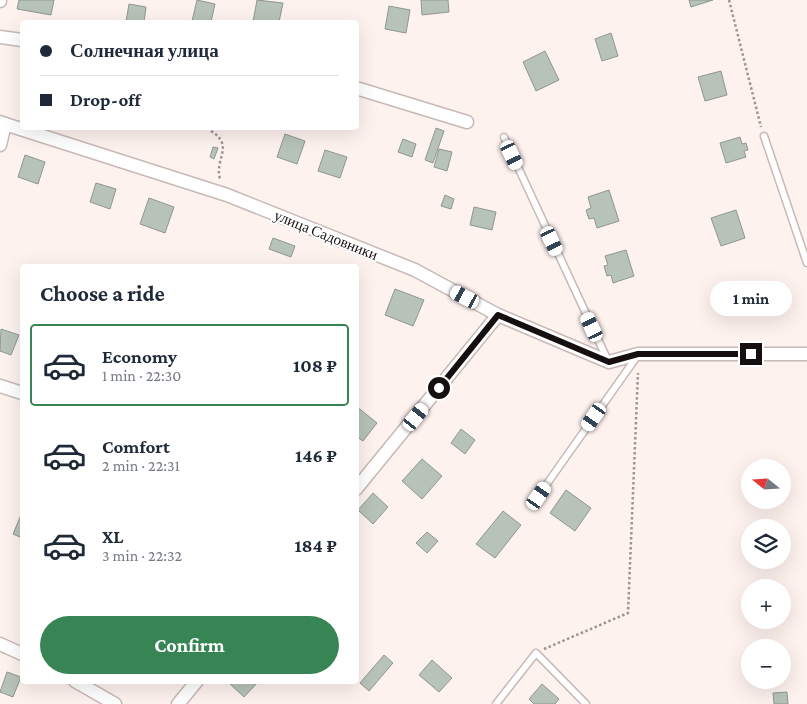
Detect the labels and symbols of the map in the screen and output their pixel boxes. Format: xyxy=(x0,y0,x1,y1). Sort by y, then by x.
car xyxy=(498,138,525,172)
street label: улица Садовники xyxy=(272,207,380,263)
car xyxy=(538,224,565,258)
callout: 1 min xyxy=(710,282,792,316)
car xyxy=(448,283,481,311)
car xyxy=(578,310,605,344)
route end xyxy=(740,343,762,365)
route start xyxy=(428,377,450,399)
car xyxy=(579,400,608,434)
car xyxy=(400,401,431,433)
north arrow xyxy=(741,459,791,509)
car xyxy=(524,479,553,513)

